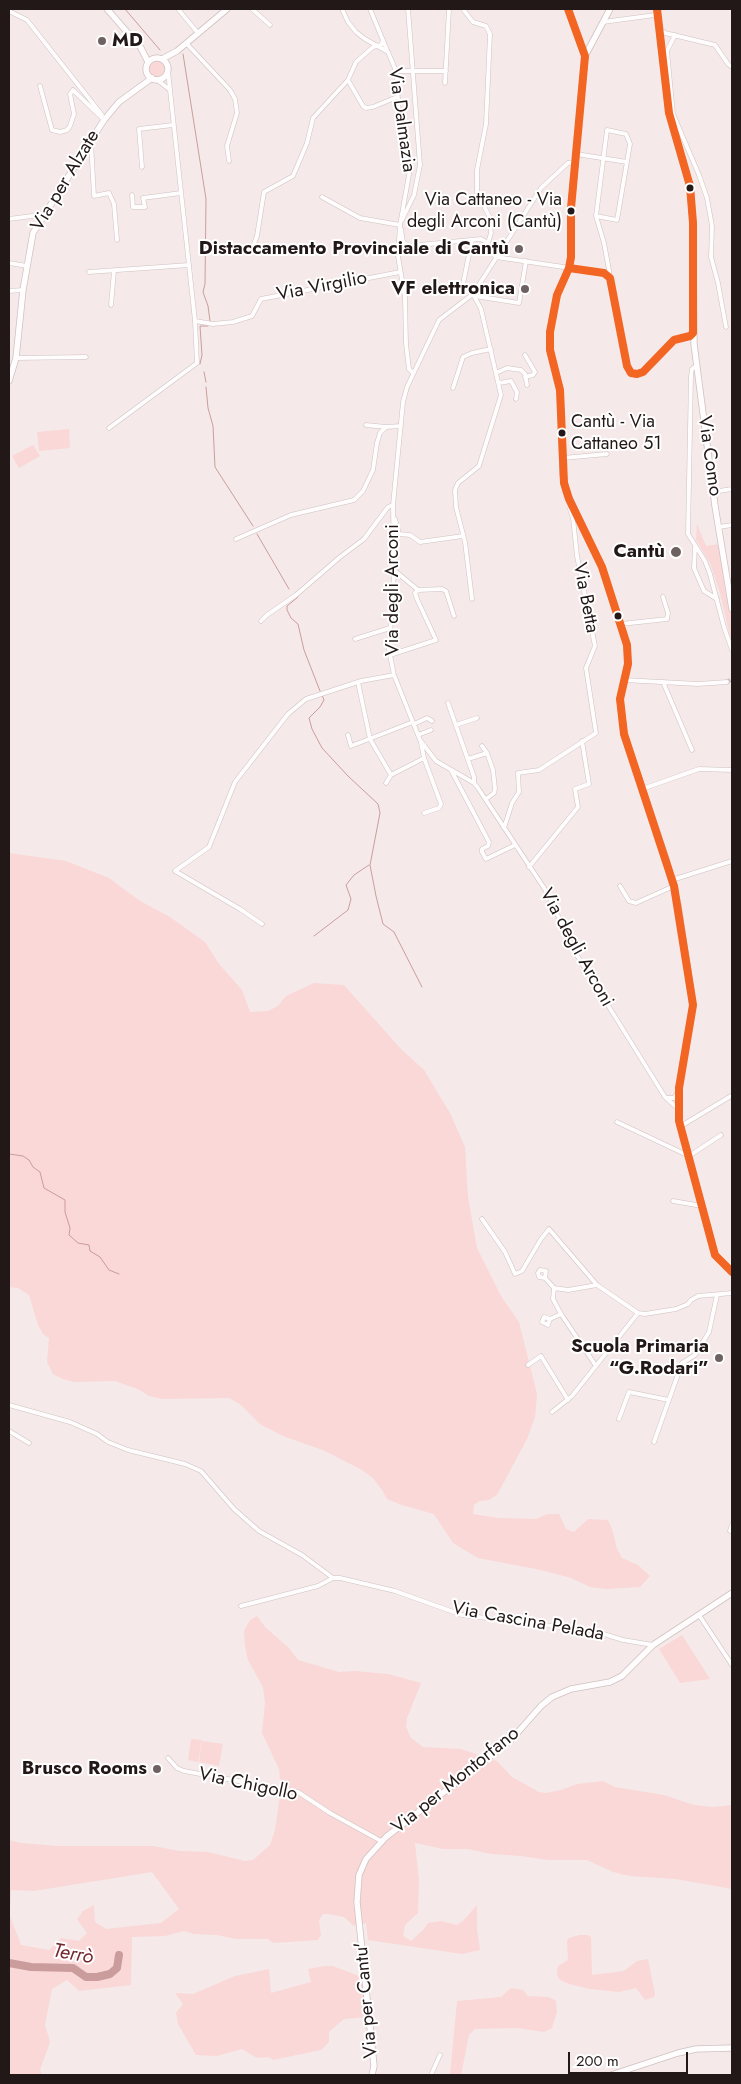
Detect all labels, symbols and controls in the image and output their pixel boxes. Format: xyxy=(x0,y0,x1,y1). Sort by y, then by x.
place label: MD xyxy=(112,30,143,52)
marker: MD xyxy=(96,35,108,47)
street label: Via Dalmazia xyxy=(382,66,420,174)
street label: Via per Alzate xyxy=(27,126,105,236)
unlabelled marker xyxy=(685,183,695,193)
place label: Via Cattaneo - Via degli Arconi (Cantù) xyxy=(407,190,562,232)
marker: Via Cattaneo - Via degli Arconi (Cantù) xyxy=(566,206,576,216)
place label: Distaccamento Provinciale di Cantù xyxy=(199,238,509,260)
marker: Distaccamento Provinciale di Cantù xyxy=(513,243,525,255)
street label: Via Virgilio xyxy=(275,267,369,307)
place label: VF elettronica xyxy=(391,278,515,300)
marker: VF elettronica xyxy=(519,283,531,295)
place label: Cantù - Via Cattaneo 51 xyxy=(571,412,661,454)
street label: Via Como xyxy=(692,414,726,498)
marker: Cantù - Via Cattaneo 51 xyxy=(557,428,567,438)
street label: Via degli Arconi xyxy=(382,524,404,656)
place label: Cantù xyxy=(614,541,665,563)
marker: Cantù xyxy=(669,545,683,559)
street label: Via Betta xyxy=(567,561,603,635)
unlabelled marker xyxy=(613,611,623,621)
street label: Via degli Arconi xyxy=(534,885,618,1011)
place label: Scuola Primaria “G.Rodari” xyxy=(571,1336,709,1380)
marker: Scuola Primaria “G.Rodari” xyxy=(713,1352,725,1364)
street label: Via Cascina Pelada xyxy=(450,1597,606,1647)
street label: Via per Montorfano xyxy=(388,1723,524,1839)
place label: Brusco Rooms xyxy=(22,1758,147,1780)
marker: Brusco Rooms xyxy=(151,1763,163,1775)
street label: Via Chigollo xyxy=(196,1763,300,1807)
water label: Terrò xyxy=(51,1940,95,1970)
street label: Via per Cantu' xyxy=(351,1941,383,2059)
scale bar xyxy=(571,2042,691,2074)
text: 200 m xyxy=(576,2050,619,2072)

